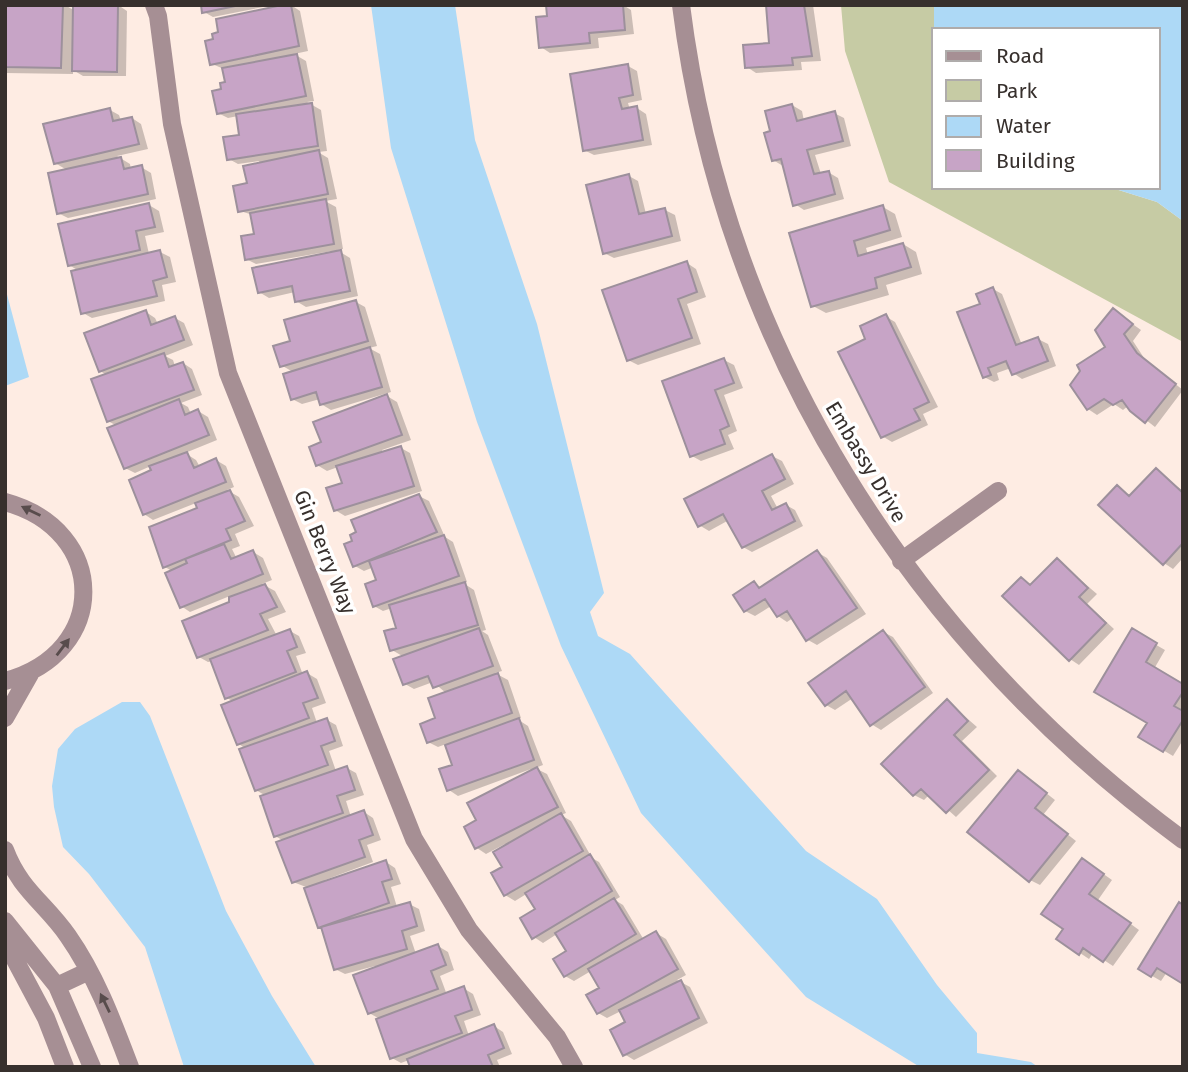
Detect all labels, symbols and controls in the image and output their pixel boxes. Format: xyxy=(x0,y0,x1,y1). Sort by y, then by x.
legend xyxy=(932,28,1160,189)
text: Road xyxy=(996,43,1044,69)
text: Park xyxy=(996,78,1038,104)
text: Water xyxy=(996,113,1051,139)
text: Building xyxy=(996,148,1075,174)
street label: Embassy Drive xyxy=(820,397,912,527)
street label: Gin Berry Way xyxy=(288,486,362,618)
one-way arrow xyxy=(21,505,41,517)
one-way arrow xyxy=(55,639,70,657)
one-way arrow xyxy=(99,993,111,1013)

